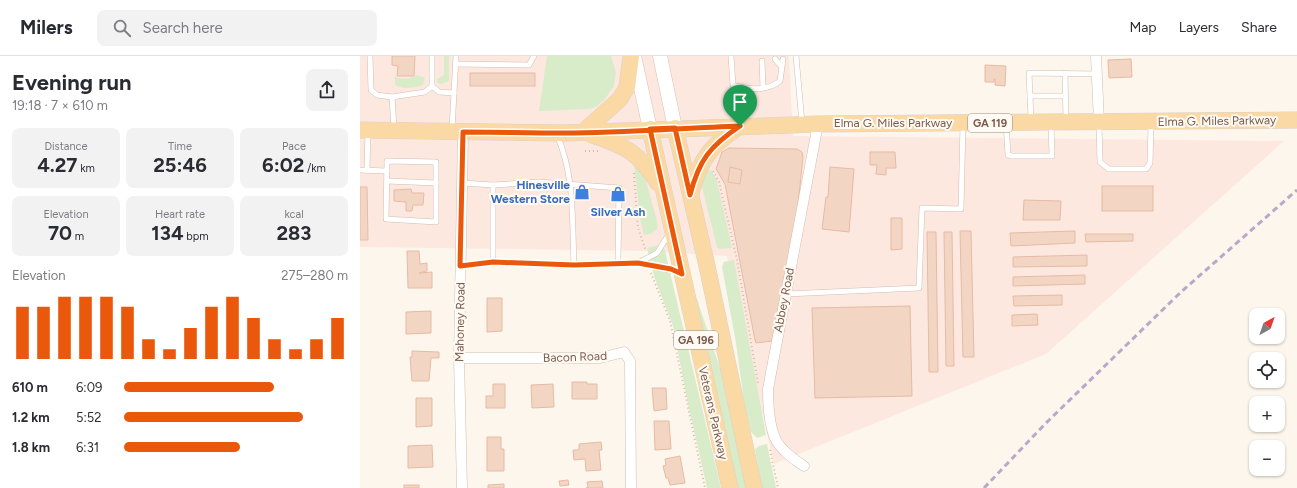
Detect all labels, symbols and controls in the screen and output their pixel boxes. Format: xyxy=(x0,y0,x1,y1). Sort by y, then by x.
search box xyxy=(97,10,377,46)
text: Milers xyxy=(20,16,73,39)
icon: search xyxy=(111,17,133,39)
text: Search here xyxy=(143,19,223,37)
text: Map xyxy=(1129,19,1157,36)
text: Layers xyxy=(1179,19,1219,36)
text: Share xyxy=(1241,19,1277,36)
text: Evening run xyxy=(12,69,132,96)
button: share xyxy=(306,69,348,111)
pin xyxy=(723,85,757,126)
icon: arrive xyxy=(729,91,751,113)
text: 19:18 · 7 × 610 m xyxy=(12,98,108,113)
street label: Elma G. Miles Parkway xyxy=(1158,113,1277,129)
road number: GA 119 xyxy=(968,114,1012,132)
street label: Elma G. Miles Parkway xyxy=(834,116,953,130)
text: Distance xyxy=(44,140,88,153)
text: Time xyxy=(168,140,192,153)
text: Pace xyxy=(282,140,306,153)
text: 4.27 xyxy=(37,153,77,177)
text: 25:46 xyxy=(153,153,207,177)
text: 6:02 xyxy=(262,153,304,177)
text: km xyxy=(77,162,95,175)
text: /km xyxy=(304,162,326,175)
place label: Hinesville Western Store xyxy=(491,178,570,206)
shop icon: Hinesville Western Store xyxy=(573,183,591,201)
shop icon: Silver Ash xyxy=(609,185,627,203)
place label: Silver Ash xyxy=(591,205,646,219)
text: Elevation xyxy=(43,208,89,221)
text: Heart rate xyxy=(155,208,205,221)
text: kcal xyxy=(284,208,304,221)
text: 70 xyxy=(48,221,72,245)
text: 134 xyxy=(151,221,184,245)
text: 283 xyxy=(277,221,311,245)
text: m xyxy=(72,230,84,243)
text: bpm xyxy=(184,230,209,243)
street label: Abbey Road xyxy=(771,267,797,333)
text: Elevation xyxy=(12,268,65,283)
text: 275–280 m xyxy=(281,268,348,283)
street label: Mahoney Road xyxy=(452,282,468,362)
north arrow xyxy=(1249,308,1285,344)
map controls xyxy=(1249,308,1285,476)
road number: GA 196 xyxy=(674,331,718,349)
street label: Bacon Road xyxy=(543,349,607,365)
button: locate xyxy=(1249,352,1285,388)
street label: Veterans Parkway xyxy=(695,365,731,462)
text: 610 m xyxy=(12,380,48,395)
text: 6:09 xyxy=(76,380,102,395)
button: + xyxy=(1249,396,1285,432)
text: 1.2 km xyxy=(12,410,50,425)
text: 5:52 xyxy=(76,410,102,425)
text: 1.8 km xyxy=(12,440,50,455)
text: 6:31 xyxy=(76,440,99,455)
button: − xyxy=(1249,440,1285,476)

